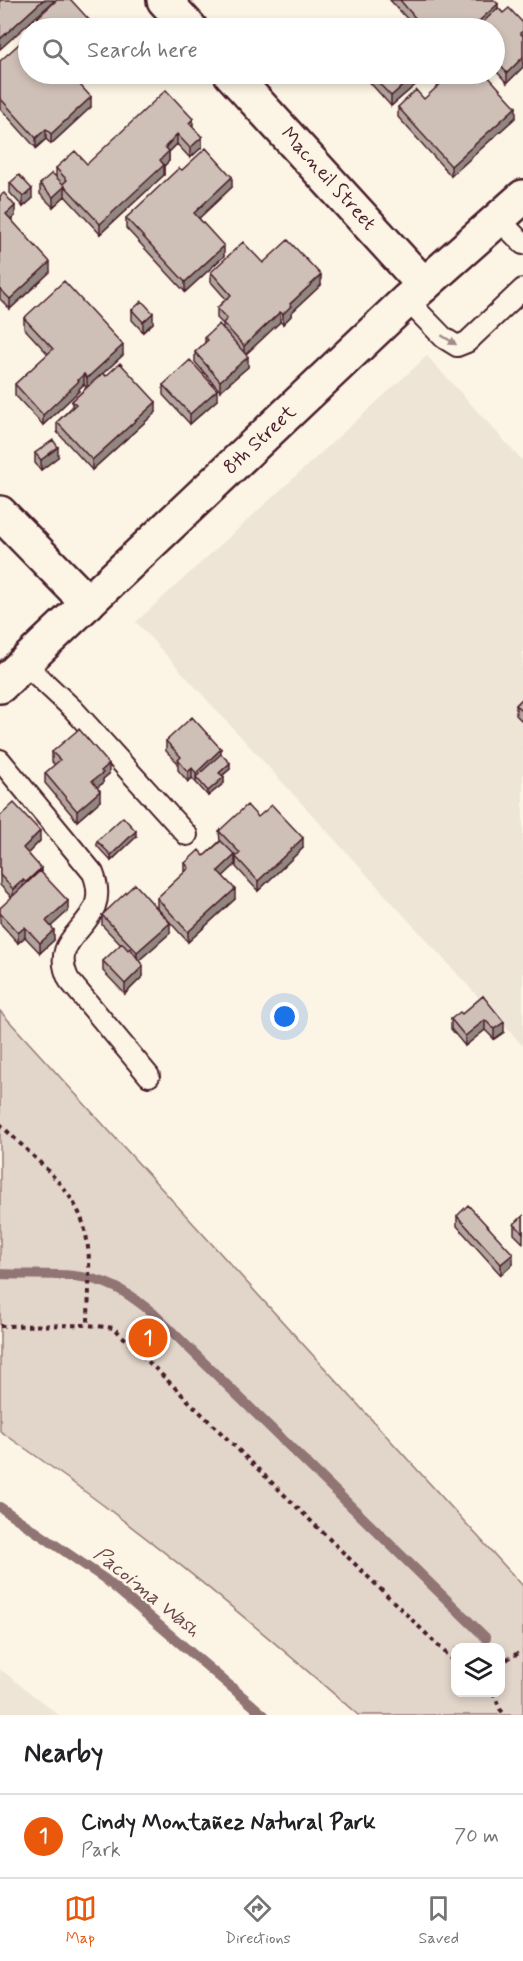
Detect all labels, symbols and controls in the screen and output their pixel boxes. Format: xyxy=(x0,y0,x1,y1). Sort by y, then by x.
search box xyxy=(18,18,505,84)
icon: search xyxy=(39,35,72,68)
text: Search here xyxy=(87,37,198,65)
street label: Macneil Street xyxy=(274,121,382,237)
one-way arrow xyxy=(441,335,457,346)
street label: 8th Street xyxy=(218,399,303,481)
your location xyxy=(270,1002,299,1031)
pin: 1 xyxy=(128,1316,168,1360)
water label: Pacoima Wash xyxy=(88,1540,206,1644)
map controls xyxy=(451,1643,505,1697)
button: layers xyxy=(451,1643,505,1697)
text: Nearby xyxy=(24,1737,103,1771)
text: Cindy Montañez Natural Park xyxy=(81,1809,376,1837)
text: 1 xyxy=(39,1823,48,1850)
text: 70 m xyxy=(454,1823,499,1850)
text: Park xyxy=(81,1837,121,1864)
tab: Map xyxy=(64,1892,97,1949)
tab: Directions xyxy=(225,1892,291,1949)
tab: Saved xyxy=(419,1892,459,1949)

